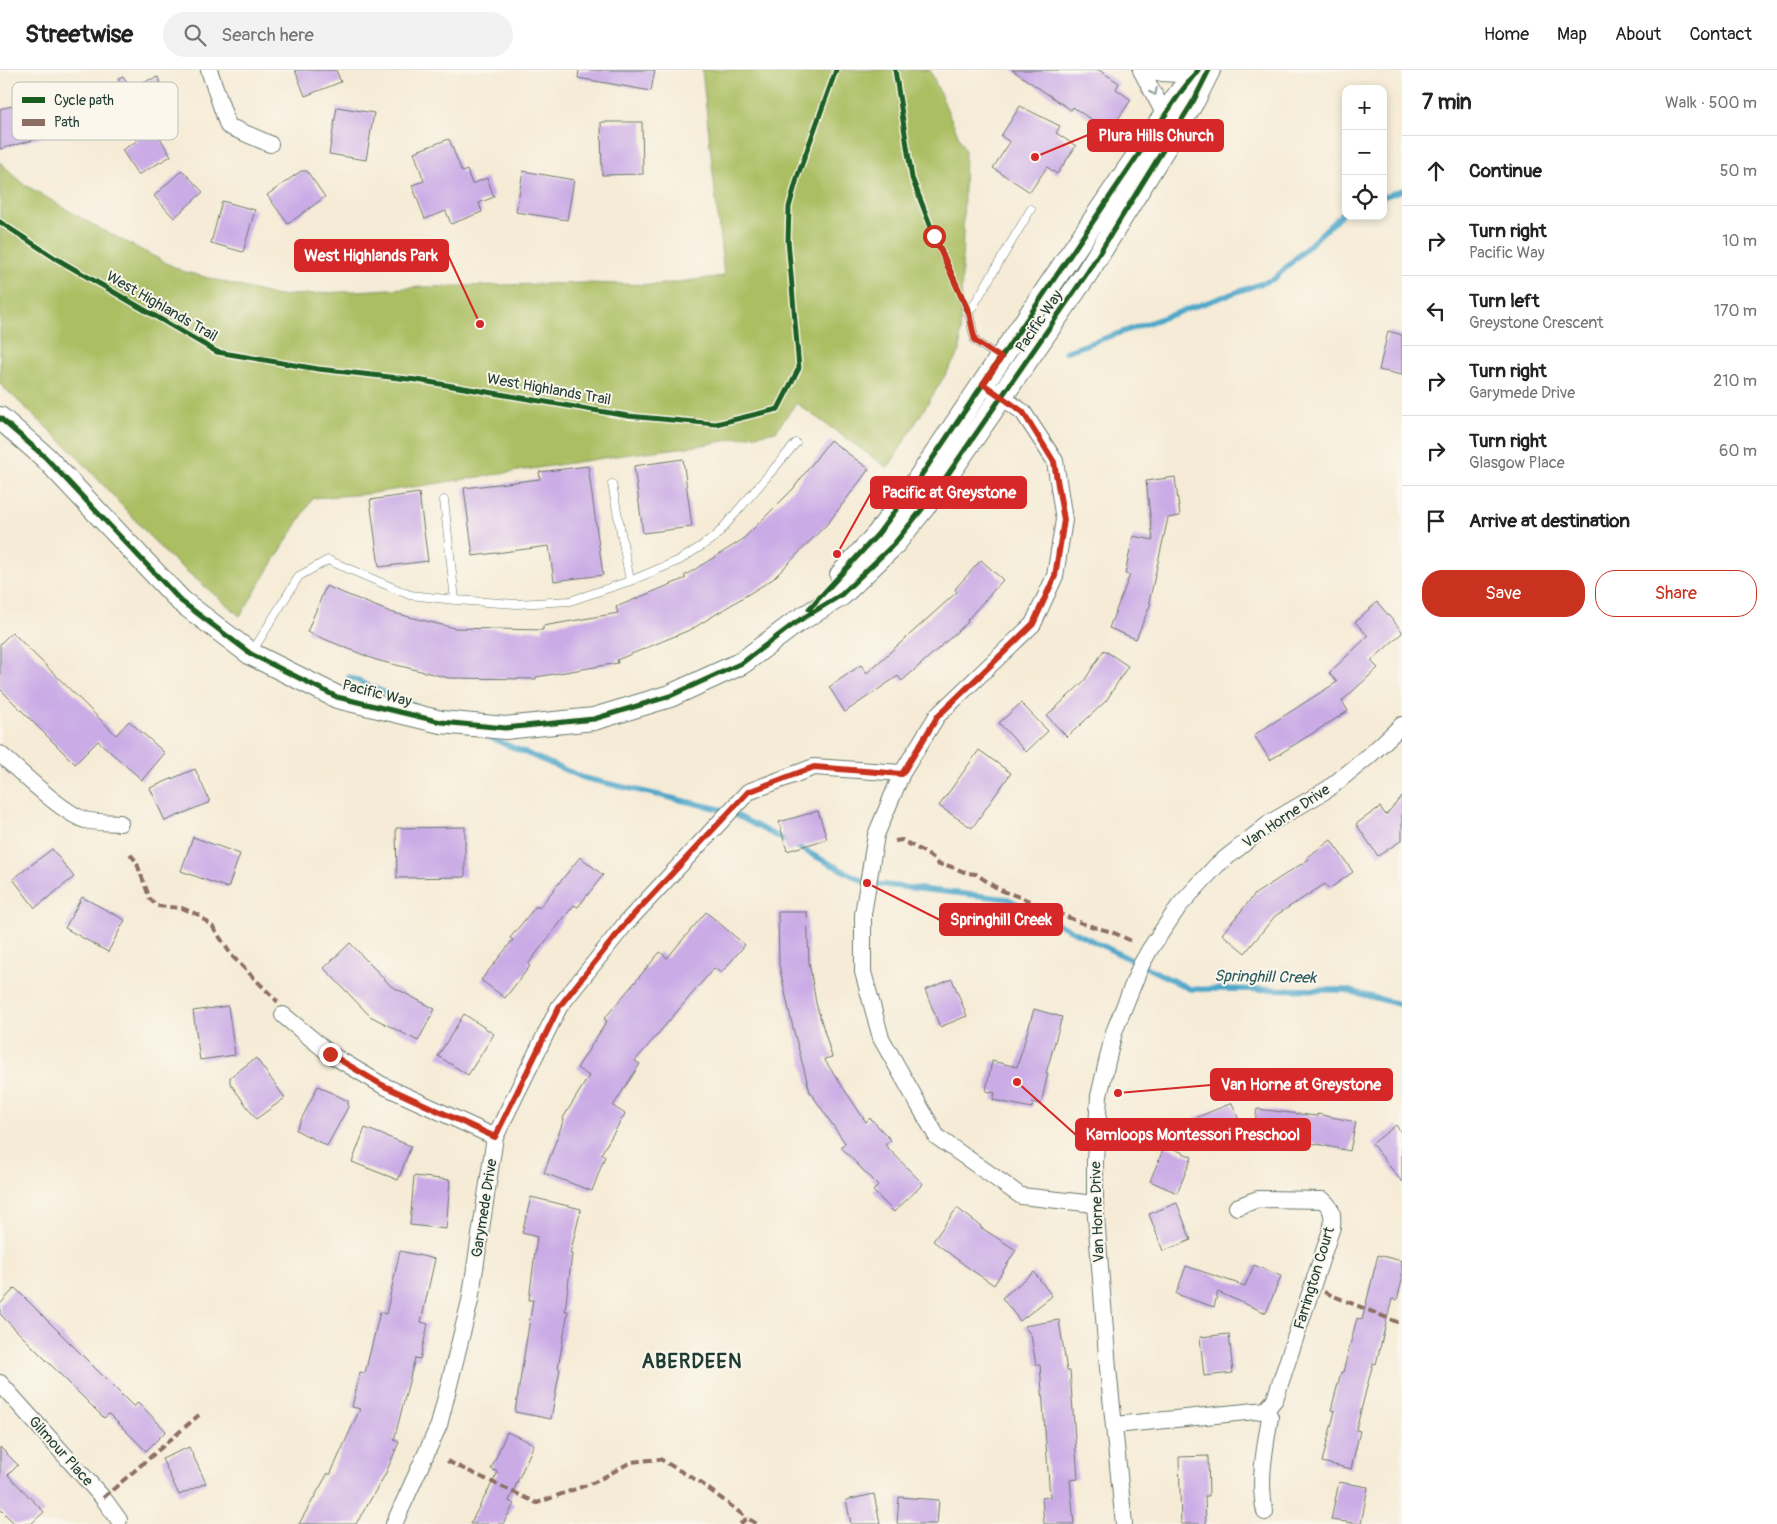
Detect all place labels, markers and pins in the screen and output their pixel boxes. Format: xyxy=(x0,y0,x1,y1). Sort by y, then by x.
callout: Plura Hills Church xyxy=(1088,120,1223,151)
callout: West Highlands Park xyxy=(295,240,448,271)
callout: Pacific at Greystone xyxy=(871,477,1026,508)
callout: Springhill Creek xyxy=(940,904,1062,935)
callout: Van Horne at Greystone xyxy=(1211,1069,1392,1100)
callout: Kamloops Montessori Preschool xyxy=(1076,1119,1310,1150)

